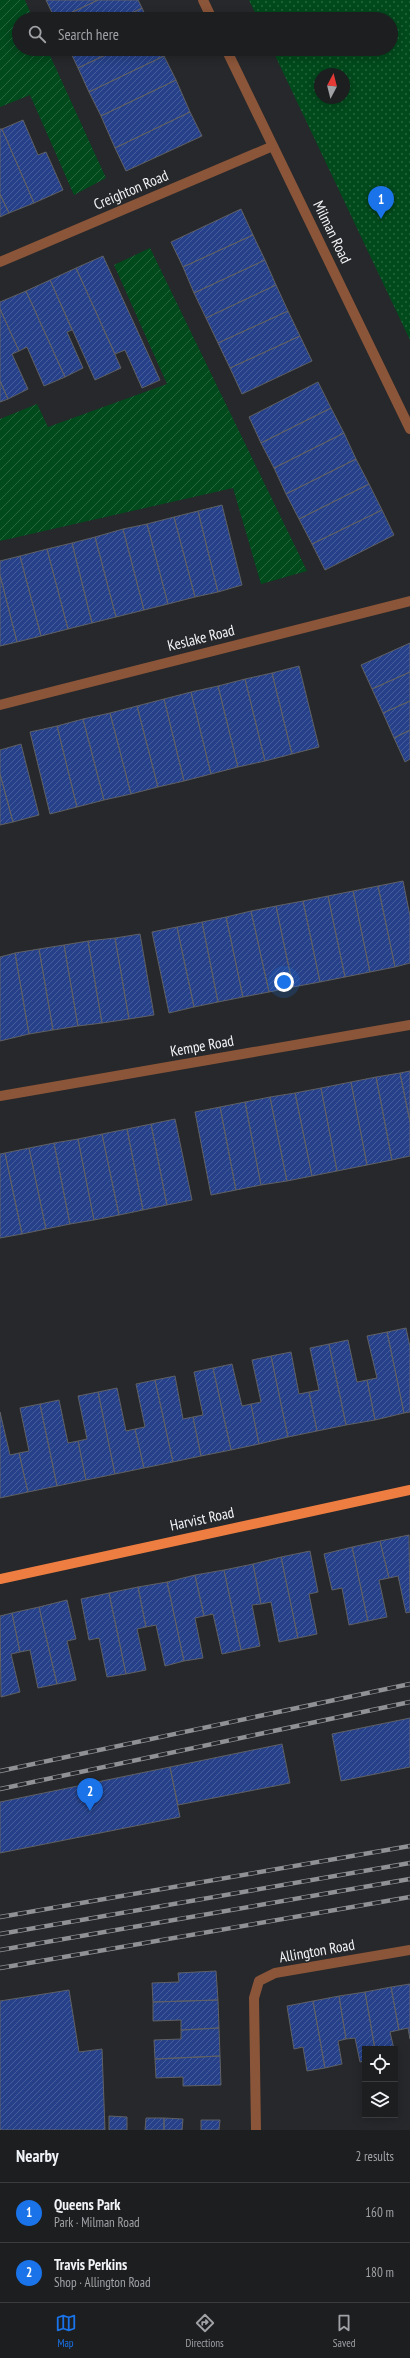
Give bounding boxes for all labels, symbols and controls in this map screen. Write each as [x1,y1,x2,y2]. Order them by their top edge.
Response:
search box [12,12,398,56]
icon: search [26,23,48,45]
text: Search here [58,25,119,44]
north arrow [314,68,350,104]
street label: Creighton Road [91,165,171,214]
pin: 1 [368,186,394,219]
street label: Milman Road [309,197,356,266]
street label: Keslake Road [165,620,236,655]
your location [274,972,294,992]
street label: Kempe Road [169,1031,235,1060]
street label: Harvist Road [168,1502,236,1535]
pin: 2 [77,1778,103,1811]
street label: Allington Road [278,1935,356,1966]
map controls [362,2046,398,2118]
button: locate [362,2046,398,2082]
button: layers [362,2082,398,2118]
text: Nearby [16,2145,59,2167]
text: 2 results [355,2148,394,2165]
text: Queens Park [54,2195,120,2214]
text: 1 [26,2204,32,2221]
text: 160 m [365,2204,394,2221]
text: Park · Milman Road [54,2214,140,2231]
text: Travis Perkins [54,2255,127,2274]
text: 2 [26,2264,32,2281]
text: 180 m [365,2264,394,2281]
text: Shop · Allington Road [54,2274,151,2291]
tab: Map [55,2312,77,2350]
tab: Directions [186,2312,224,2350]
tab: Saved [333,2312,355,2350]

